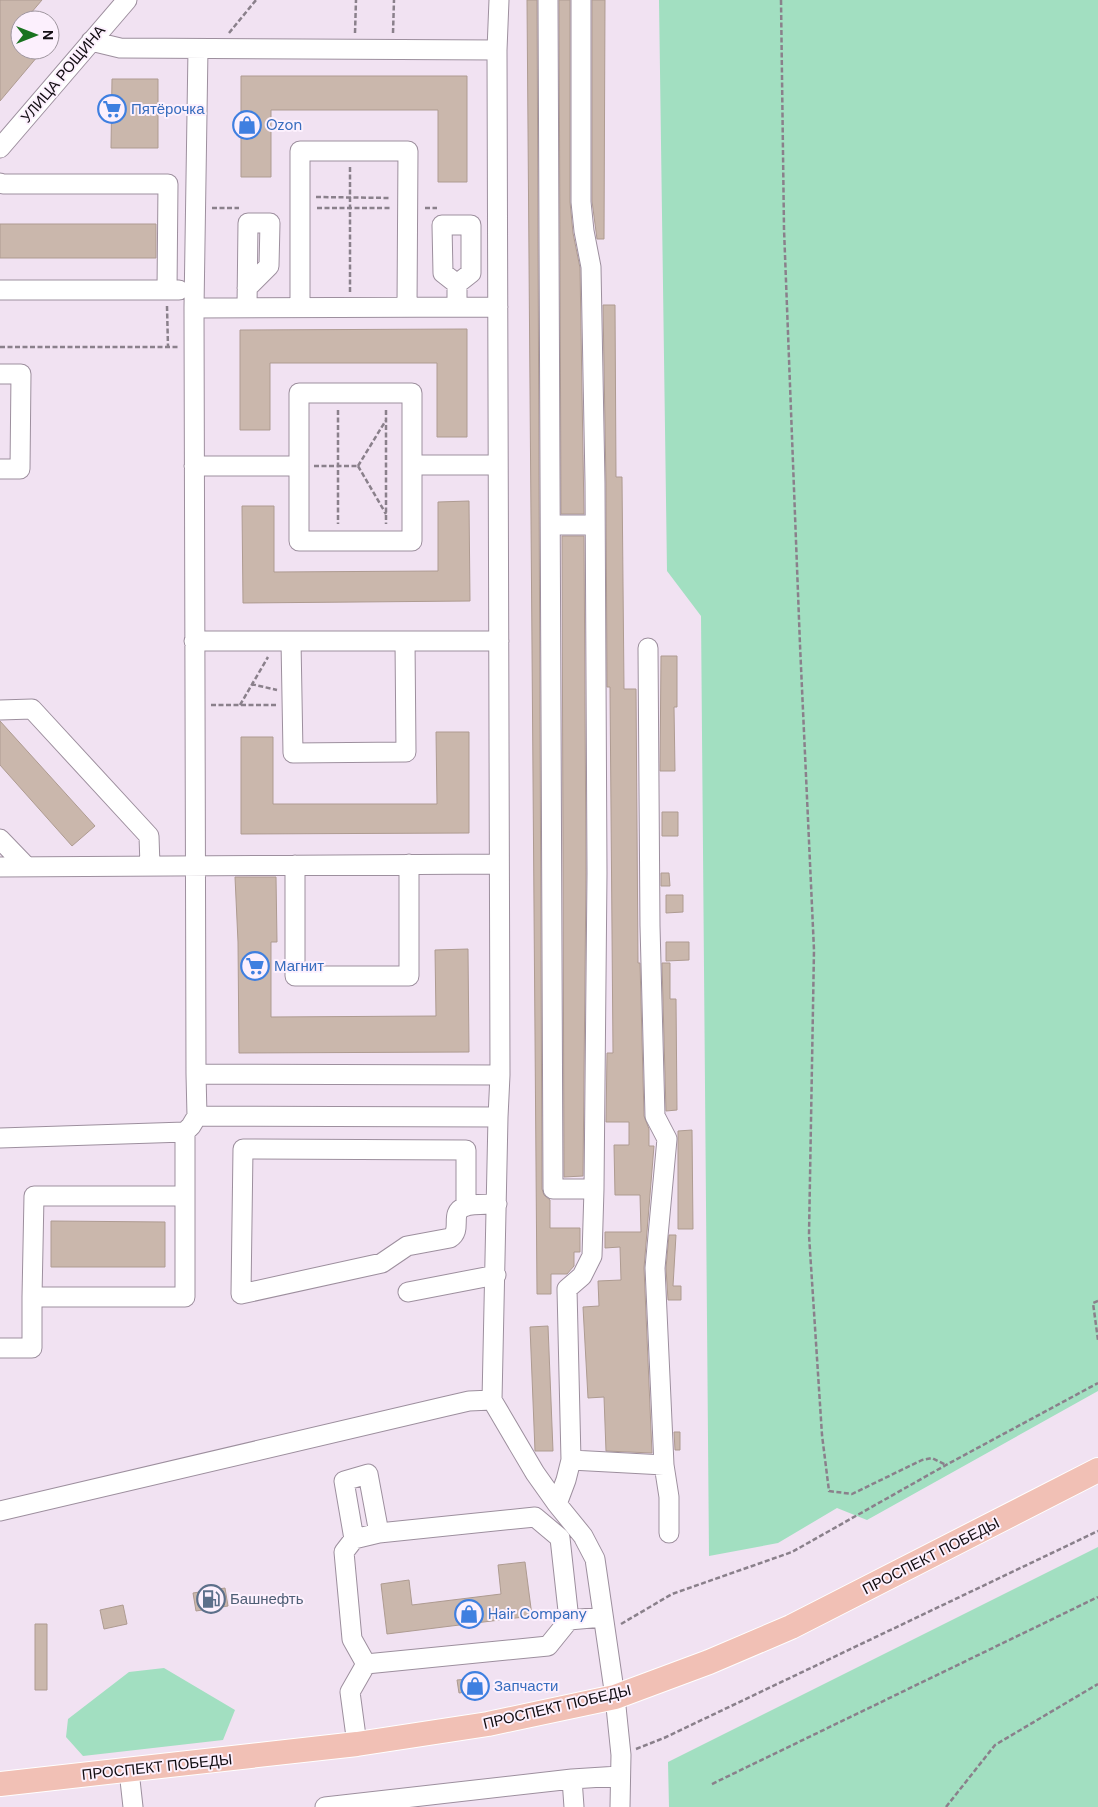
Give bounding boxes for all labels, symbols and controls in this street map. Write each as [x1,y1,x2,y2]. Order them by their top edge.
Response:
north arrow [10,10,60,60]
street label: УЛИЦА РОЩИНА [16,21,110,127]
text: N [39,30,57,40]
supermarket icon: Пятёрочка [97,94,127,124]
place label: Пятёрочка [131,99,205,119]
shop icon: Ozon [232,110,262,140]
place label: Ozon [266,115,302,135]
supermarket icon: Магнит [240,951,270,981]
place label: Магнит [274,956,324,976]
street label: ПРОСПЕКТ ПОБЕДЫ [859,1513,1003,1599]
fuel station icon: Башнефть [196,1584,226,1614]
place label: Башнефть [230,1589,304,1609]
shop icon: Hair Company [454,1599,484,1629]
place label: Hair Company [488,1604,587,1624]
shop icon: Запчасти [460,1671,490,1701]
place label: Запчасти [494,1676,558,1696]
street label: ПРОСПЕКТ ПОБЕДЫ [481,1680,633,1734]
street label: ПРОСПЕКТ ПОБЕДЫ [81,1749,233,1785]

